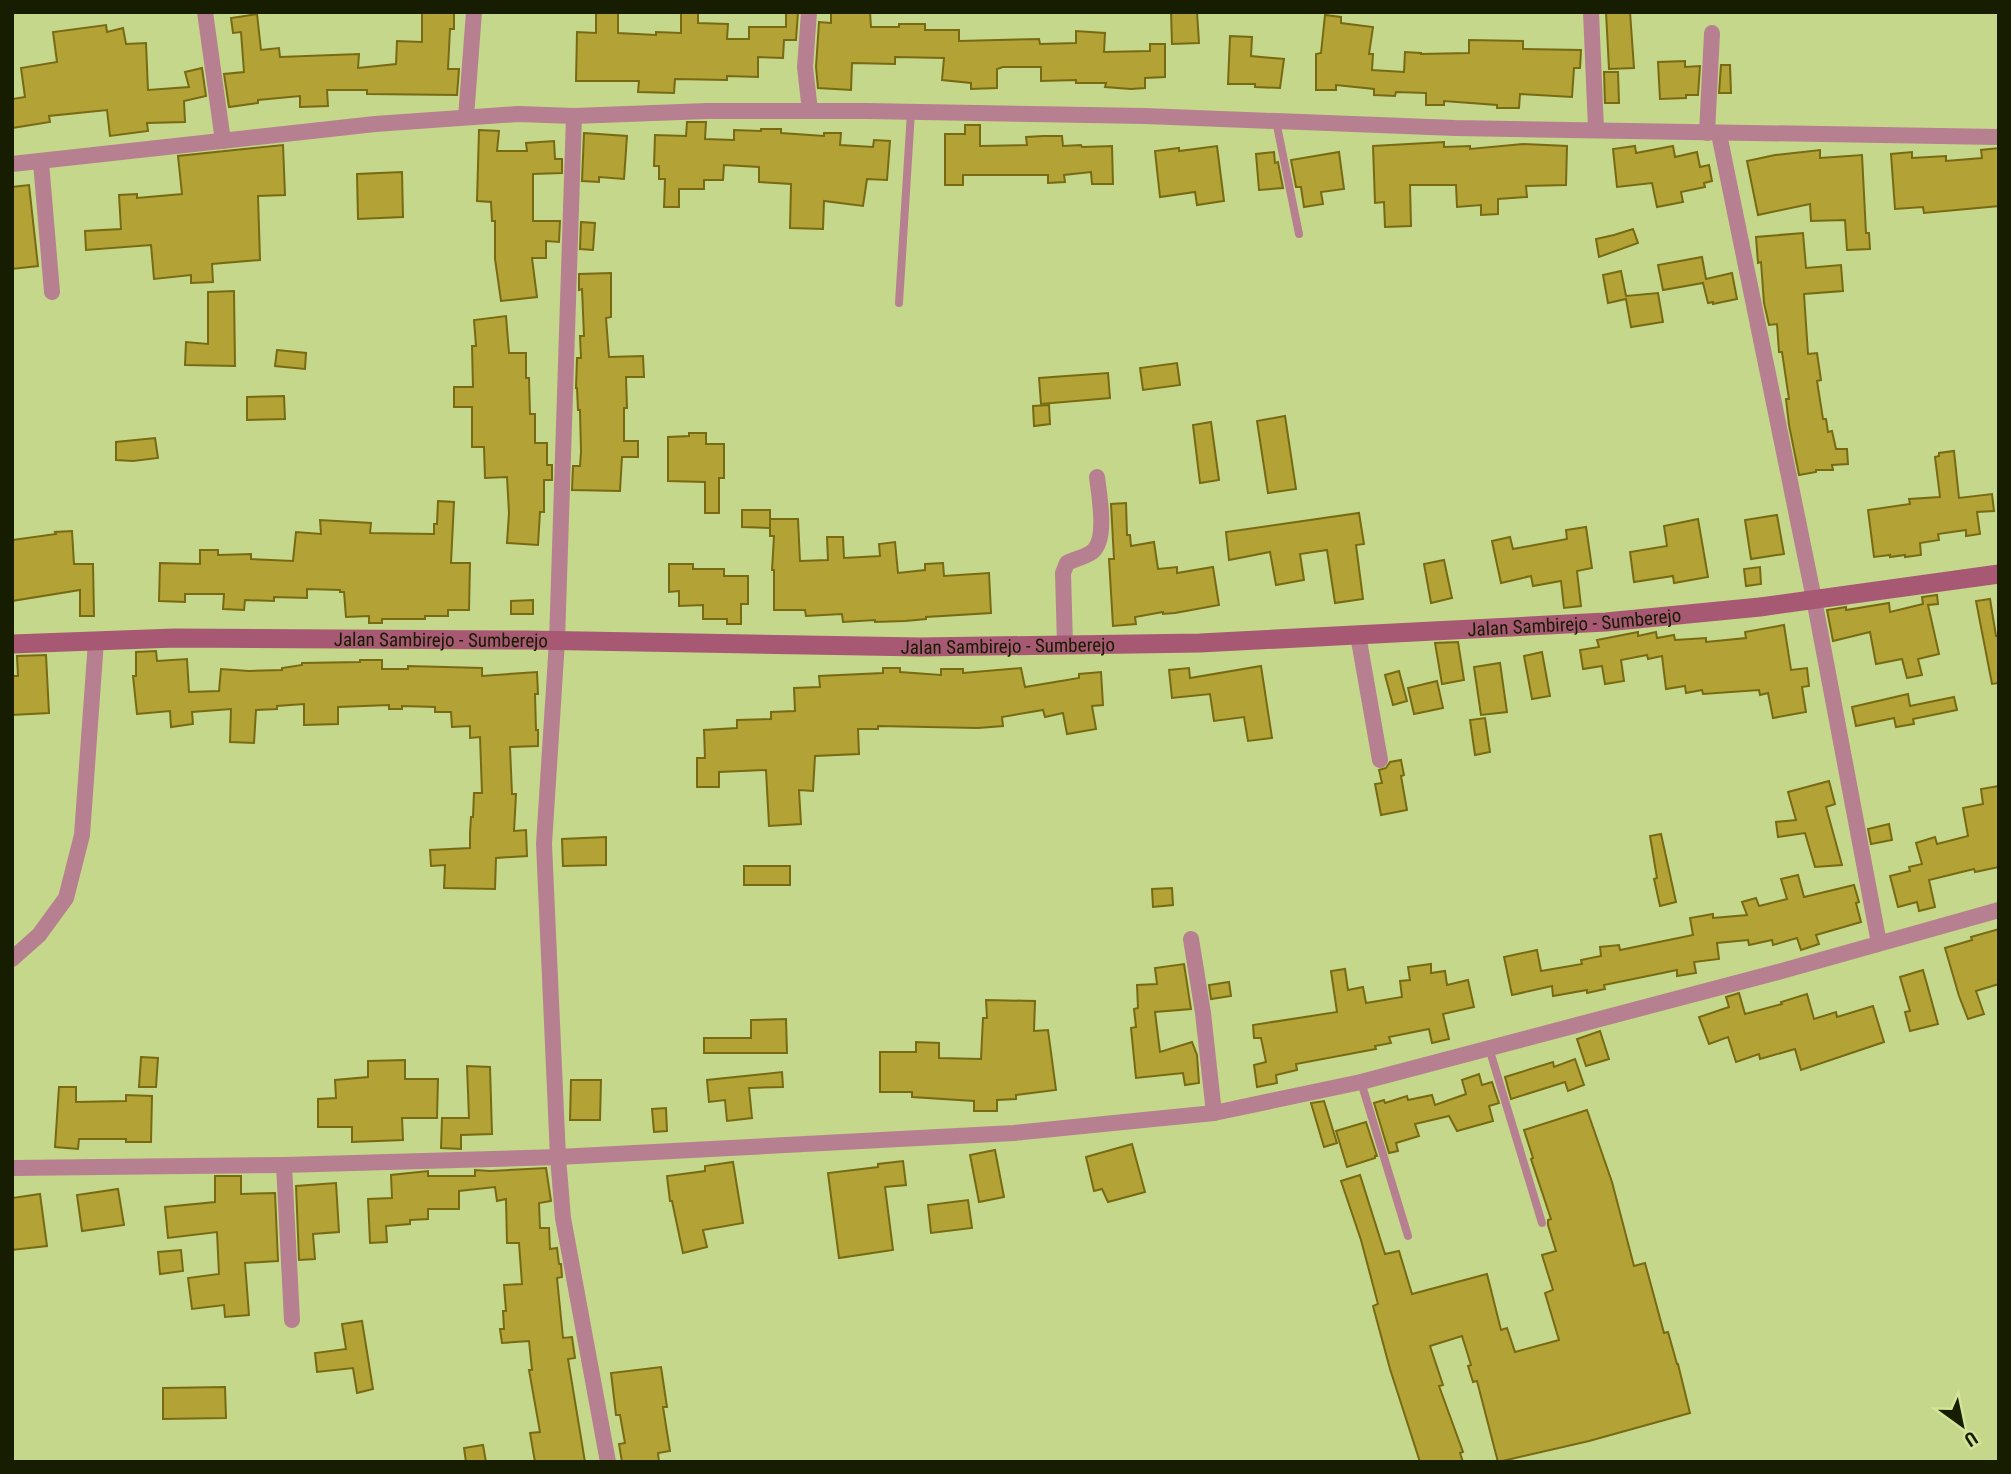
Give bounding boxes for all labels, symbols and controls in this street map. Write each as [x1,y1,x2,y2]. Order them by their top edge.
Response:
street label: Jalan Sambirejo - Sumberejo [1467,603,1682,641]
street label: Jalan Sambirejo - Sumberejo [334,627,548,652]
street label: Jalan Sambirejo - Sumberejo [901,633,1115,659]
north arrow [1927,1390,1997,1460]
text: U [1960,1426,1982,1451]

